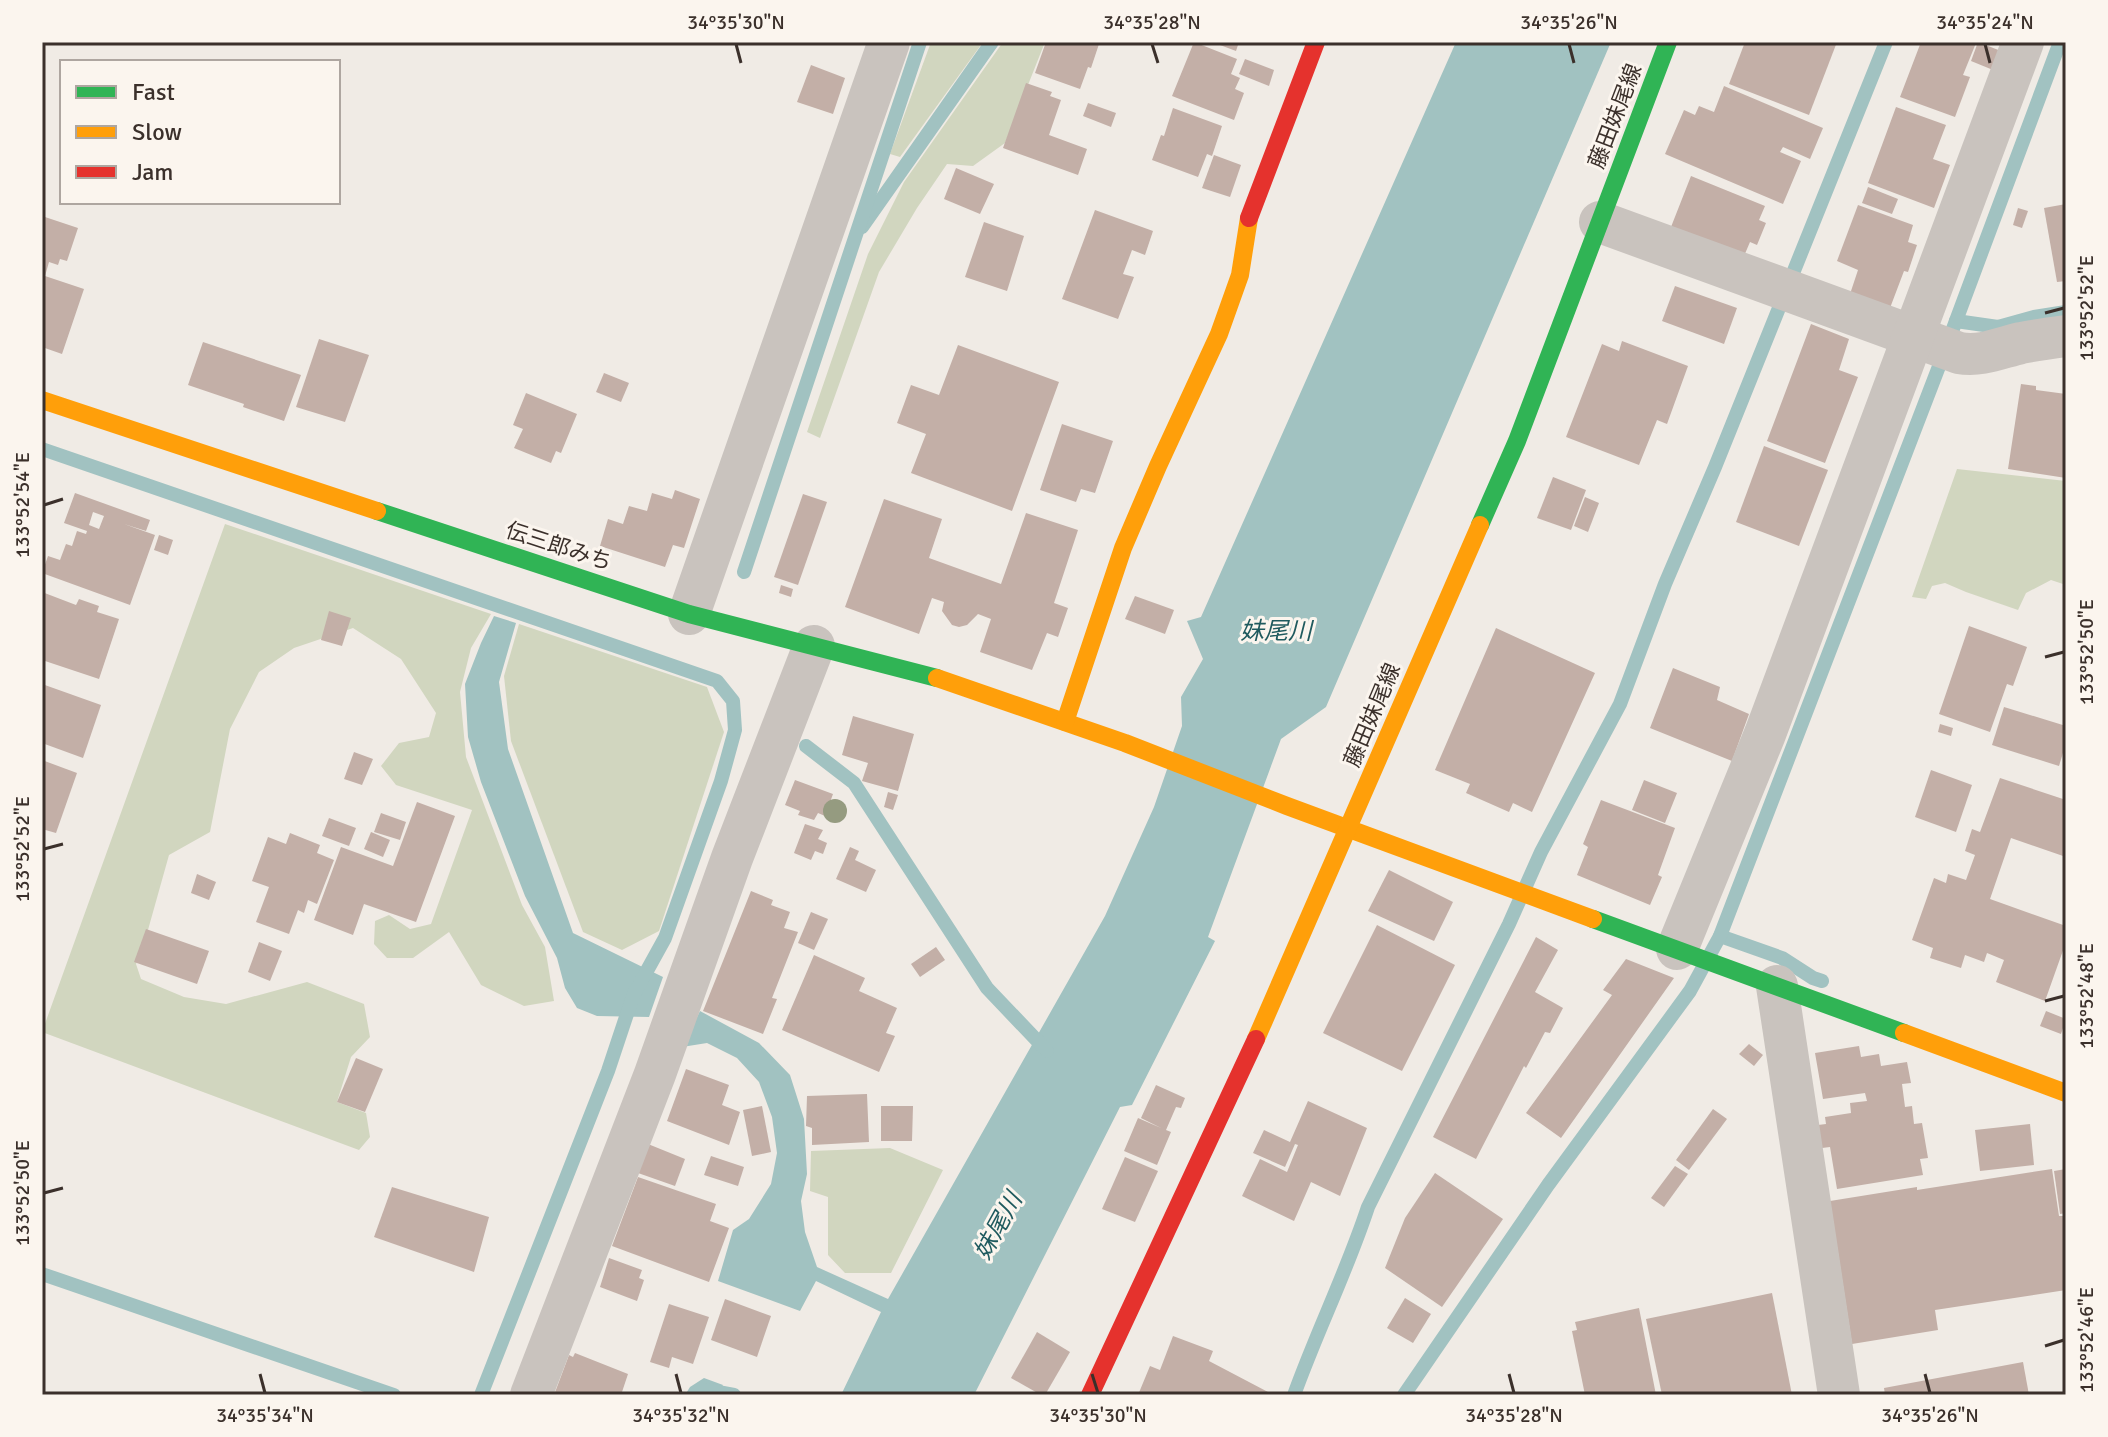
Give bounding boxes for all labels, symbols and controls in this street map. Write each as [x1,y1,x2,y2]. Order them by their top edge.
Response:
text: 34°35'30"N [687,10,785,35]
text: 34°35'28"N [1103,10,1201,35]
text: 34°35'26"N [1520,10,1618,35]
text: 34°35'24"N [1936,10,2034,35]
legend [60,60,340,204]
street label: 藤田妹尾線 [1583,60,1647,172]
text: Fast [132,77,175,107]
text: Slow [132,117,182,147]
text: Jam [132,157,173,187]
text: 133°52'52"E [2074,255,2099,361]
text: 133°52'54"E [10,452,35,558]
street label: 伝三郎みち [503,516,615,576]
text: 133°52'50"E [2074,599,2099,705]
water label: 妹尾川 [1240,616,1315,646]
street label: 藤田妹尾線 [1338,659,1406,771]
text: 133°52'52"E [10,796,35,902]
text: 133°52'48"E [2074,943,2099,1049]
text: 133°52'50"E [10,1140,35,1246]
water label: 妹尾川 [967,1185,1030,1265]
text: 133°52'46"E [2074,1287,2099,1393]
text: 34°35'34"N [216,1403,314,1428]
text: 34°35'32"N [632,1403,730,1428]
text: 34°35'30"N [1049,1403,1147,1428]
text: 34°35'28"N [1465,1403,1563,1428]
text: 34°35'26"N [1881,1403,1979,1428]

